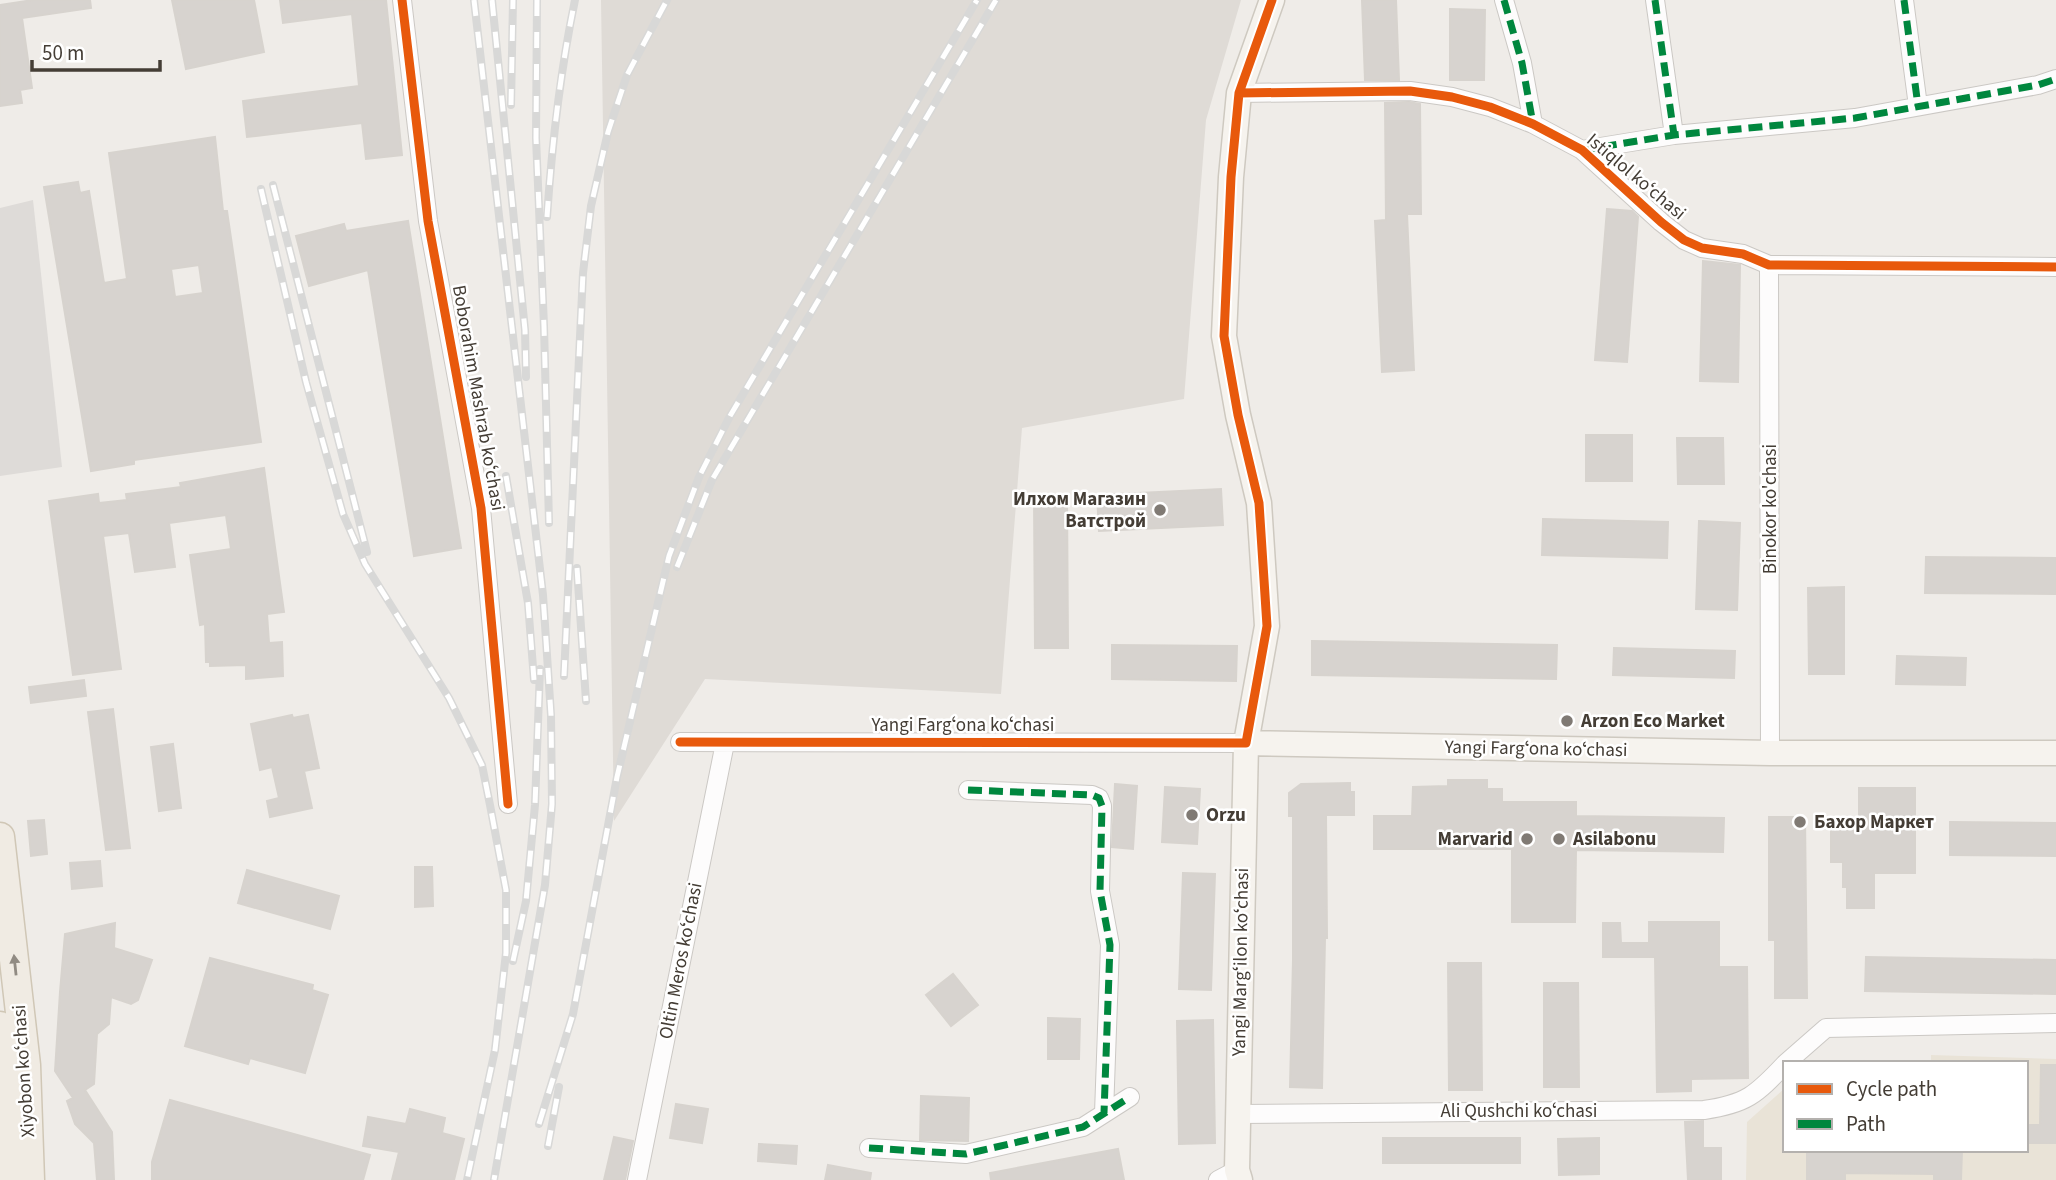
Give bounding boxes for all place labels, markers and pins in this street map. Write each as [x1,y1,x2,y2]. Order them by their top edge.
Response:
place label: Илхом Магазин Ватстрой [1013,486,1146,535]
marker: Илхом Магазин Ватстрой [1152,502,1168,518]
place label: Arzon Eco Market [1580,708,1725,735]
marker: Arzon Eco Market [1559,713,1575,729]
place label: Orzu [1206,802,1246,829]
marker: Orzu [1184,807,1200,823]
place label: Бахор Маркет [1814,809,1934,836]
marker: Бахор Маркет [1792,814,1808,830]
place label: Marvarid [1438,826,1513,853]
place label: Asilabonu [1572,826,1656,853]
marker: Marvarid [1519,831,1535,847]
marker: Asilabonu [1551,831,1567,847]

